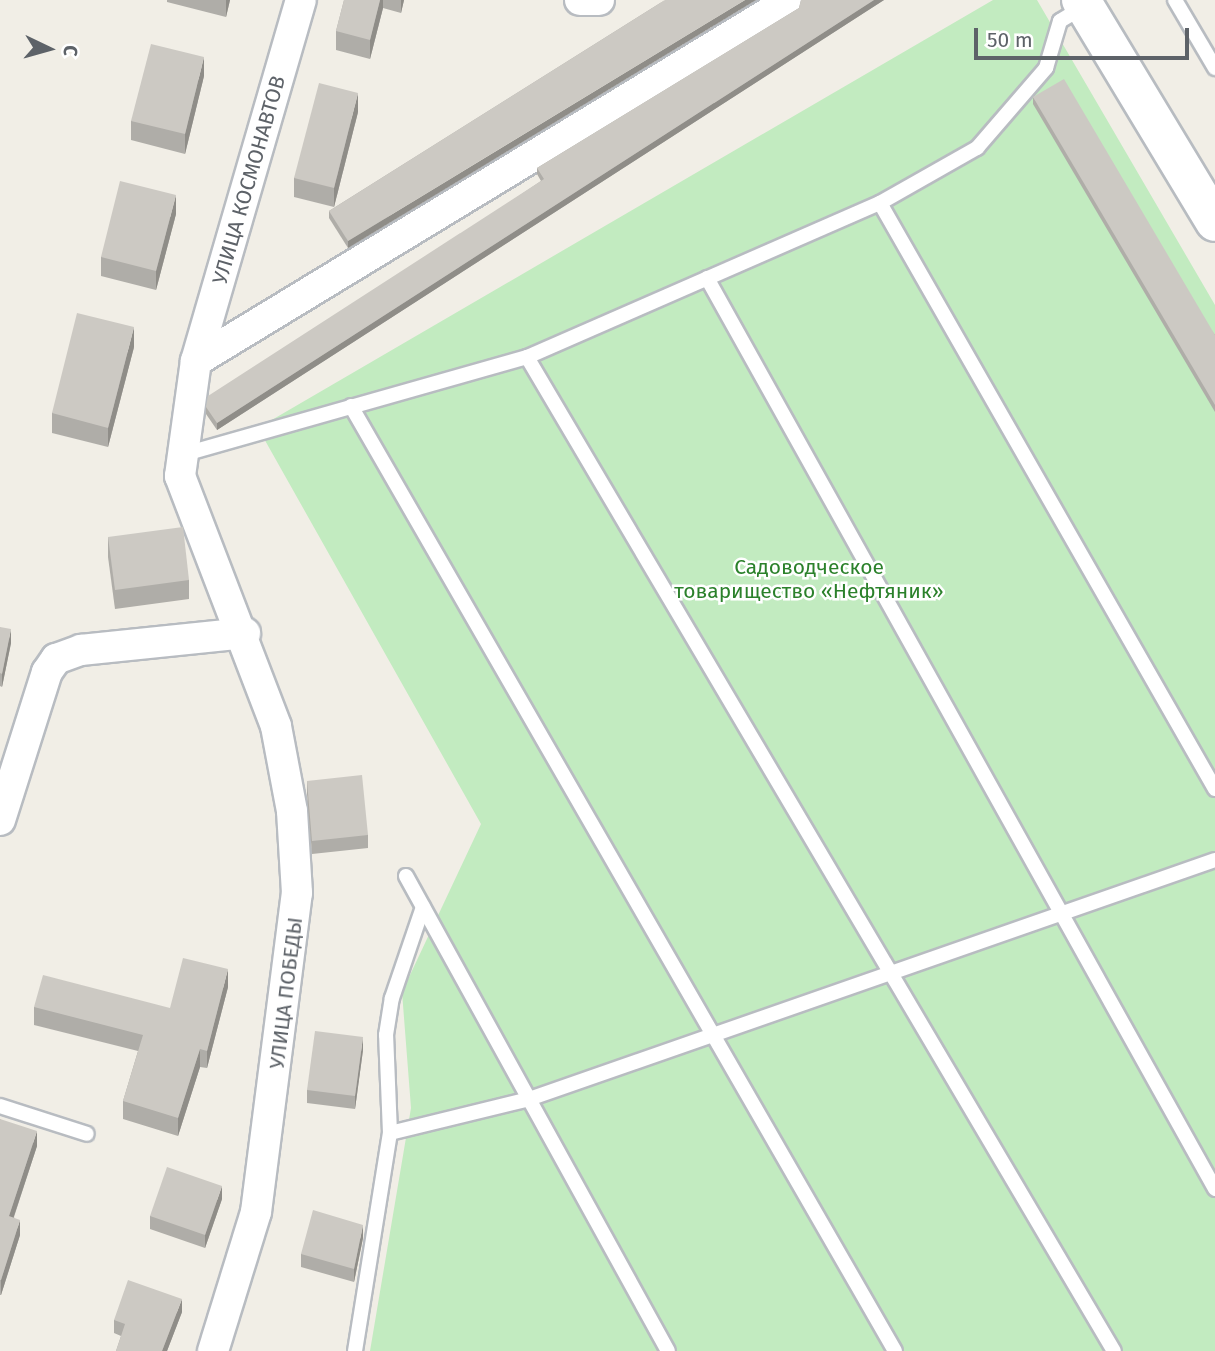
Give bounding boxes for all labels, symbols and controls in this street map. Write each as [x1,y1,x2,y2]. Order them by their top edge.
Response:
north arrow [14,14,84,84]
scale bar [977,14,1192,58]
text: 50 m [987,27,1033,53]
text: С [58,44,82,57]
street label: УЛИЦА КОСМОНАВТОВ [207,73,291,287]
park label: Садоводческое товарищество «Нефтяник» [674,554,944,604]
street label: УЛИЦА ПОБЕДЫ [264,916,308,1070]

